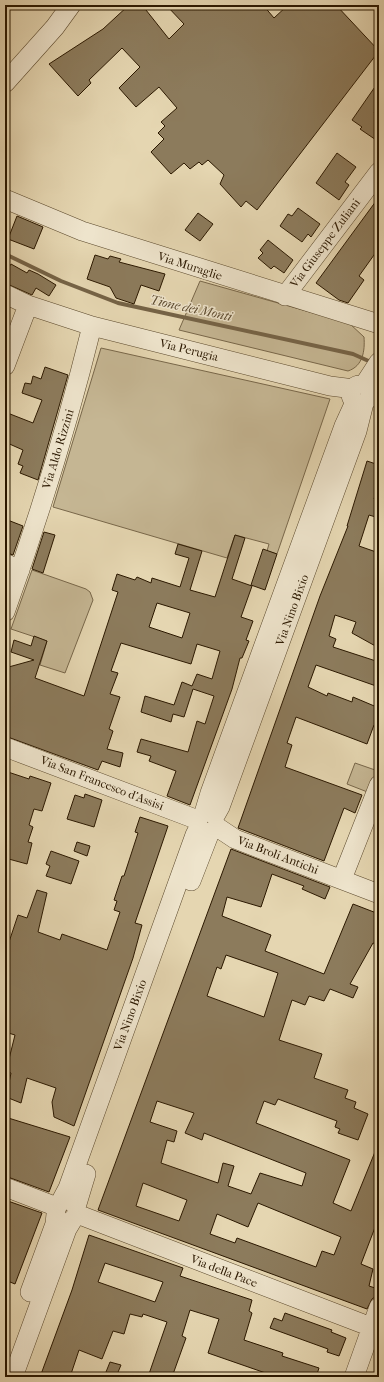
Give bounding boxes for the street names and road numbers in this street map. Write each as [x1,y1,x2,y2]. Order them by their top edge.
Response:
street label: Via Giuseppe Zuliani [286,195,363,291]
street label: Via Muraglie [155,249,224,283]
street label: Via Perugia [157,336,220,364]
street label: Via Aldo Rizzini [39,407,77,491]
street label: Via Nino Bixio [272,573,311,648]
street label: Via San Francesco d'Assisi [37,753,166,813]
street label: Via Broli Antichi [235,833,321,877]
street label: Via Nino Bixio [110,978,149,1053]
street label: Via della Pace [188,1251,259,1290]

